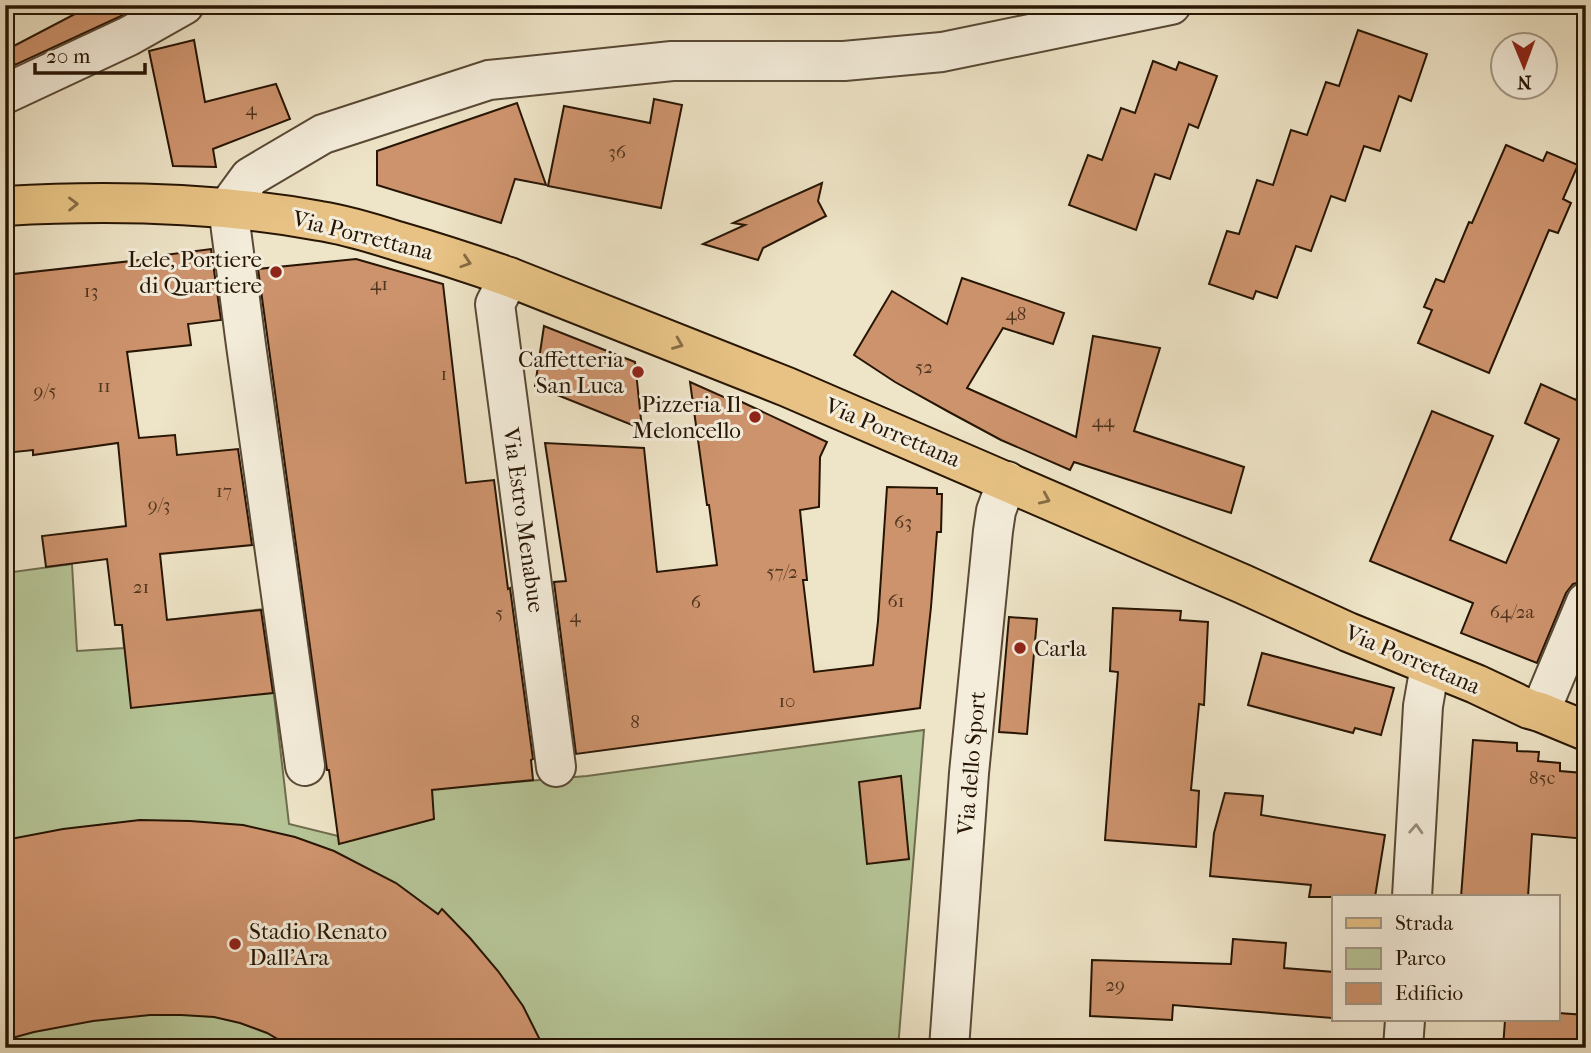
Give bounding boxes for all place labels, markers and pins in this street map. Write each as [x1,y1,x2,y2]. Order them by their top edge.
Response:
place label: Lele, Portiere di Quartiere [127,246,262,299]
marker: Lele, Portiere di Quartiere [268,264,284,280]
place label: Caffetteria San Luca [518,346,624,399]
marker: Caffetteria San Luca [630,364,646,380]
place label: Pizzeria Il Meloncello [632,391,742,444]
marker: Pizzeria Il Meloncello [747,409,763,425]
place label: Carla [1034,635,1087,662]
marker: Carla [1012,640,1028,656]
place label: Stadio Renato Dall'Ara [249,918,387,971]
marker: Stadio Renato Dall'Ara [227,936,243,952]

